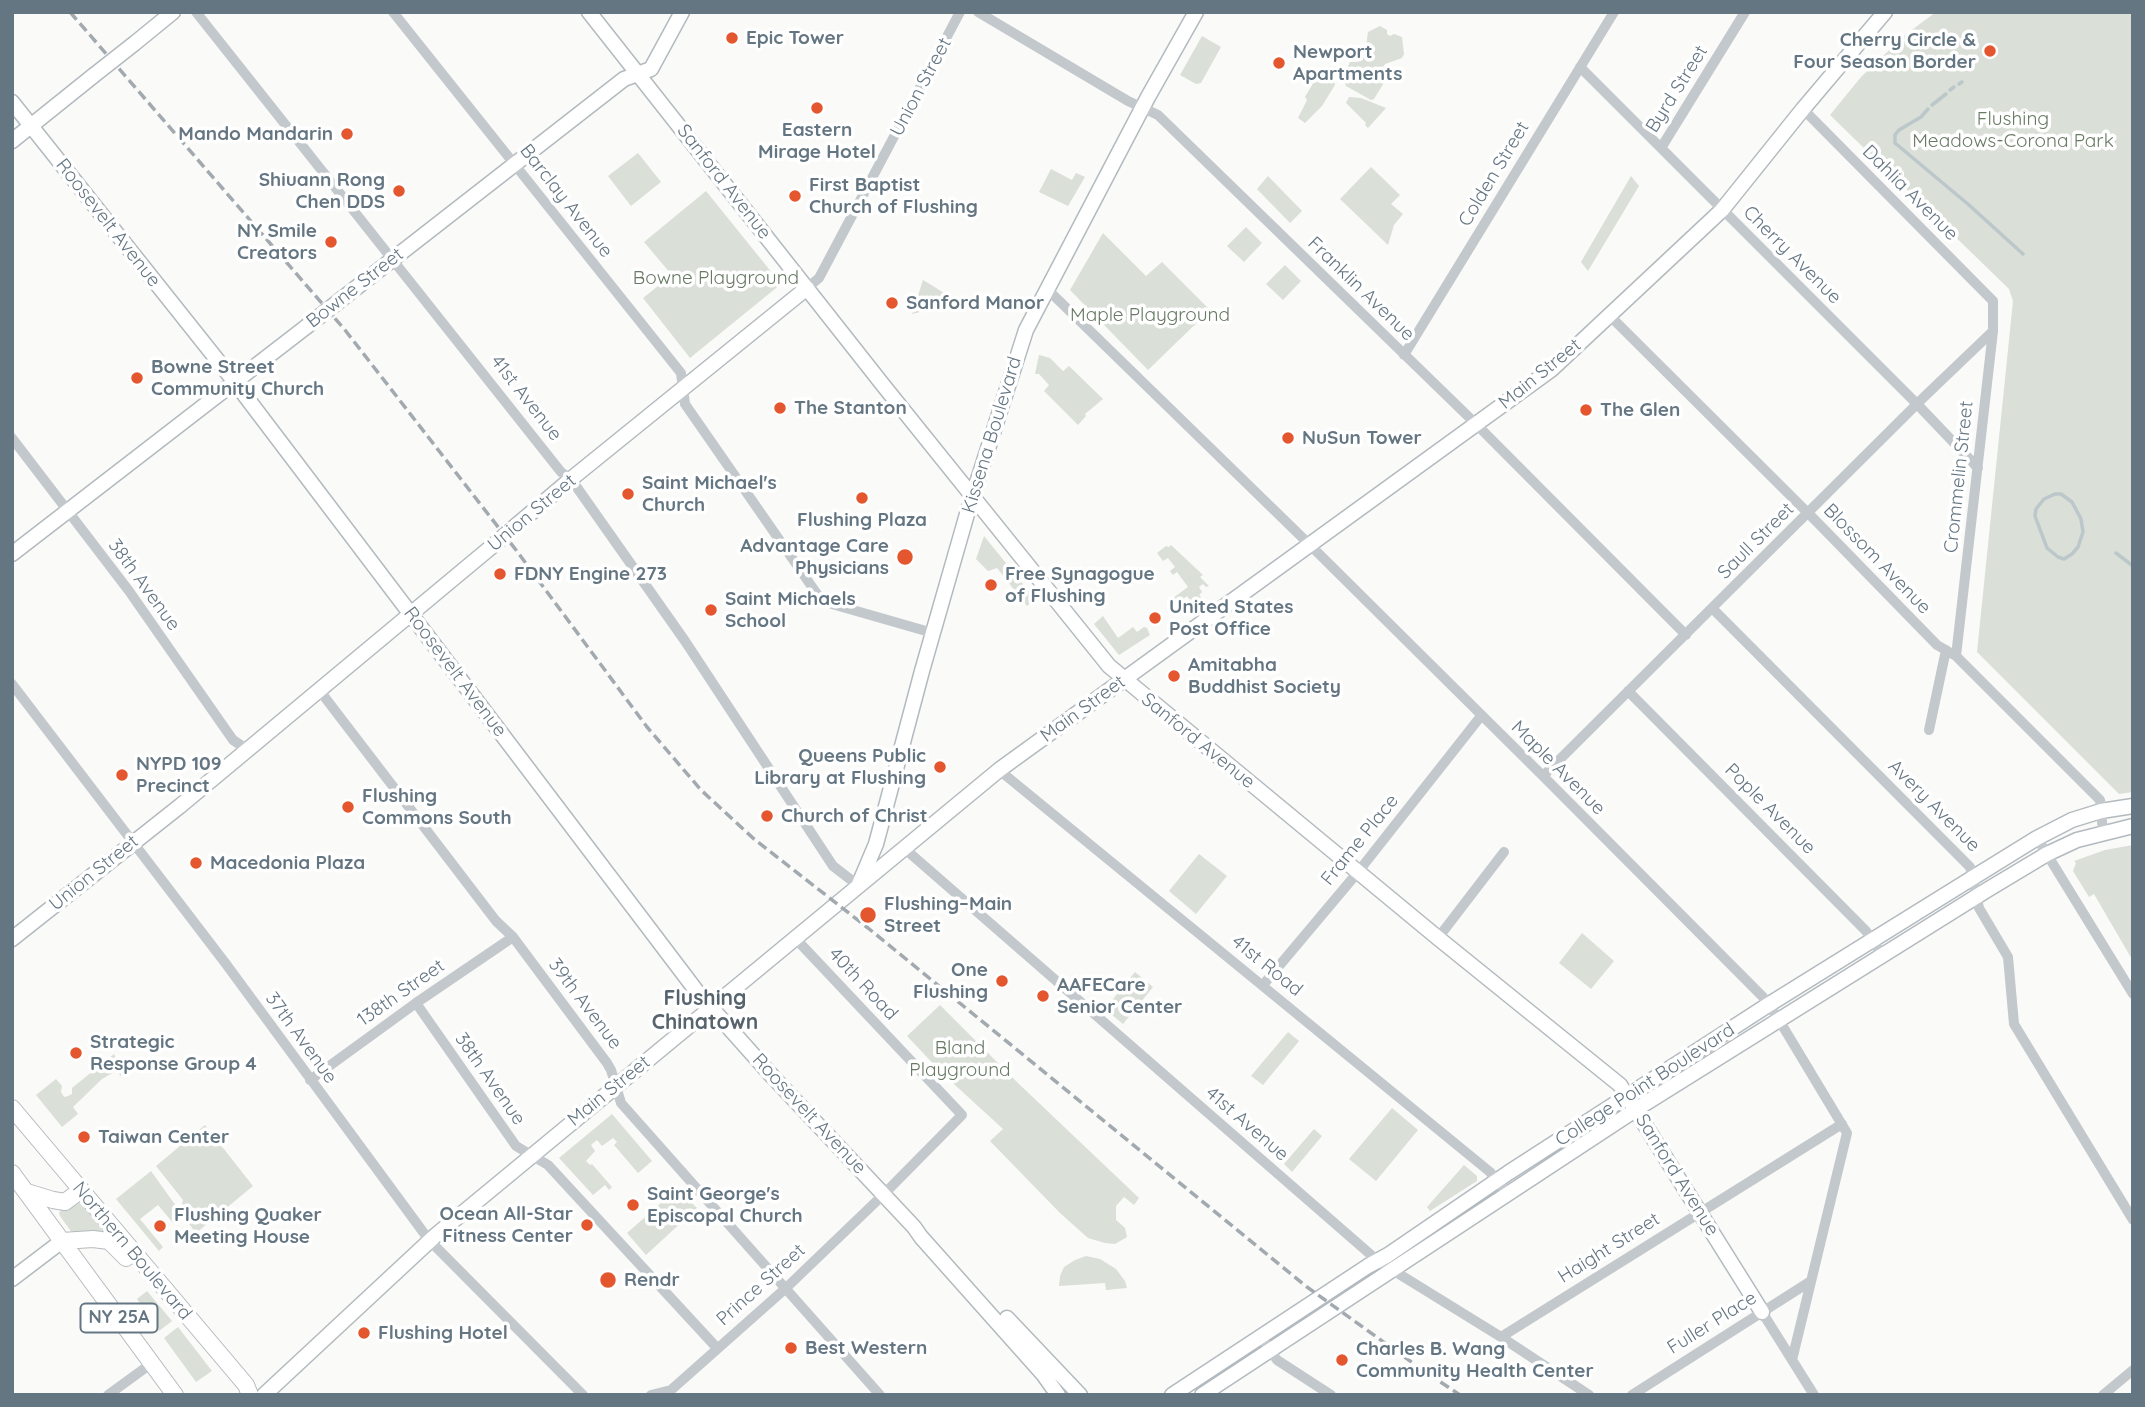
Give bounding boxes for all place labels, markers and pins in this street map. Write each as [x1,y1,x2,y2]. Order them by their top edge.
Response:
place label: Epic Tower [746,27,844,49]
place label: Cherry Circle & Four Season Border [1793,29,1976,73]
marker: Epic Tower [724,30,740,46]
place label: Newport Apartments [1293,41,1402,85]
marker: Cherry Circle & Four Season Border [1982,43,1998,59]
marker: Newport Apartments [1271,55,1287,71]
marker: Eastern Mirage Hotel [809,100,825,116]
place label: Eastern Mirage Hotel [758,119,876,163]
place label: Mando Mandarin [178,123,333,145]
marker: Mando Mandarin [339,126,355,142]
place label: Shiuann Rong Chen DDS [259,169,385,213]
place label: First Baptist Church of Flushing [809,174,978,218]
marker: Shiuann Rong Chen DDS [391,183,407,199]
marker: First Baptist Church of Flushing [787,188,803,204]
place label: NY Smile Creators [237,220,317,264]
marker: NY Smile Creators [323,234,339,250]
place label: Sanford Manor [906,292,1044,314]
marker: Sanford Manor [884,295,900,311]
place label: Bowne Street Community Church [151,356,324,400]
marker: Bowne Street Community Church [129,370,145,386]
place label: The Stanton [794,397,907,419]
place label: The Glen [1600,399,1680,421]
marker: The Stanton [772,400,788,416]
marker: The Glen [1578,402,1594,418]
place label: NuSun Tower [1302,427,1422,449]
marker: NuSun Tower [1280,430,1296,446]
place label: Saint Michael's Church [642,472,777,516]
marker: Saint Michael's Church [620,486,636,502]
marker: Flushing Plaza [854,490,870,506]
place label: Flushing Plaza [797,509,927,531]
place label: Advantage Care Physicians [740,535,889,579]
marker: Advantage Care Physicians [895,547,915,567]
place label: FDNY Engine 273 [514,563,667,585]
place label: Free Synagogue of Flushing [1005,563,1155,607]
marker: FDNY Engine 273 [492,566,508,582]
marker: Free Synagogue of Flushing [983,577,999,593]
place label: Saint Michaels School [725,588,856,632]
place label: United States Post Office [1169,596,1293,640]
marker: Saint Michaels School [703,602,719,618]
marker: United States Post Office [1147,610,1163,626]
place label: Amitabha Buddhist Society [1188,654,1341,698]
marker: Amitabha Buddhist Society [1166,668,1182,684]
place label: Queens Public Library at Flushing [754,745,926,789]
place label: NYPD 109 Precinct [136,753,221,797]
marker: Queens Public Library at Flushing [932,759,948,775]
marker: NYPD 109 Precinct [114,767,130,783]
place label: Flushing Commons South [362,785,512,829]
marker: Flushing Commons South [340,799,356,815]
place label: Church of Christ [781,805,928,827]
marker: Church of Christ [759,808,775,824]
place label: Macedonia Plaza [210,852,365,874]
marker: Macedonia Plaza [188,855,204,871]
place label: Flushing–Main Street [884,893,1012,937]
marker: Flushing–Main Street [858,905,878,925]
place label: One Flushing [913,959,988,1003]
marker: One Flushing [994,973,1010,989]
place label: AAFECare Senior Center [1057,974,1182,1018]
marker: AAFECare Senior Center [1035,988,1051,1004]
place label: Strategic Response Group 4 [90,1031,257,1075]
marker: Strategic Response Group 4 [68,1045,84,1061]
place label: Taiwan Center [98,1126,229,1148]
marker: Taiwan Center [76,1129,92,1145]
place label: Saint George's Episcopal Church [647,1183,803,1227]
marker: Saint George's Episcopal Church [625,1197,641,1213]
place label: Ocean All-Star Fitness Center [439,1203,573,1247]
place label: Flushing Quaker Meeting House [174,1204,322,1248]
marker: Ocean All-Star Fitness Center [579,1217,595,1233]
marker: Flushing Quaker Meeting House [152,1218,168,1234]
place label: Rendr [624,1269,680,1291]
marker: Rendr [598,1270,618,1290]
place label: Flushing Hotel [378,1322,508,1344]
marker: Flushing Hotel [356,1325,372,1341]
place label: Best Western [805,1337,927,1359]
place label: Charles B. Wang Community Health Center [1356,1338,1594,1382]
marker: Best Western [783,1340,799,1356]
marker: Charles B. Wang Community Health Center [1334,1352,1350,1368]

